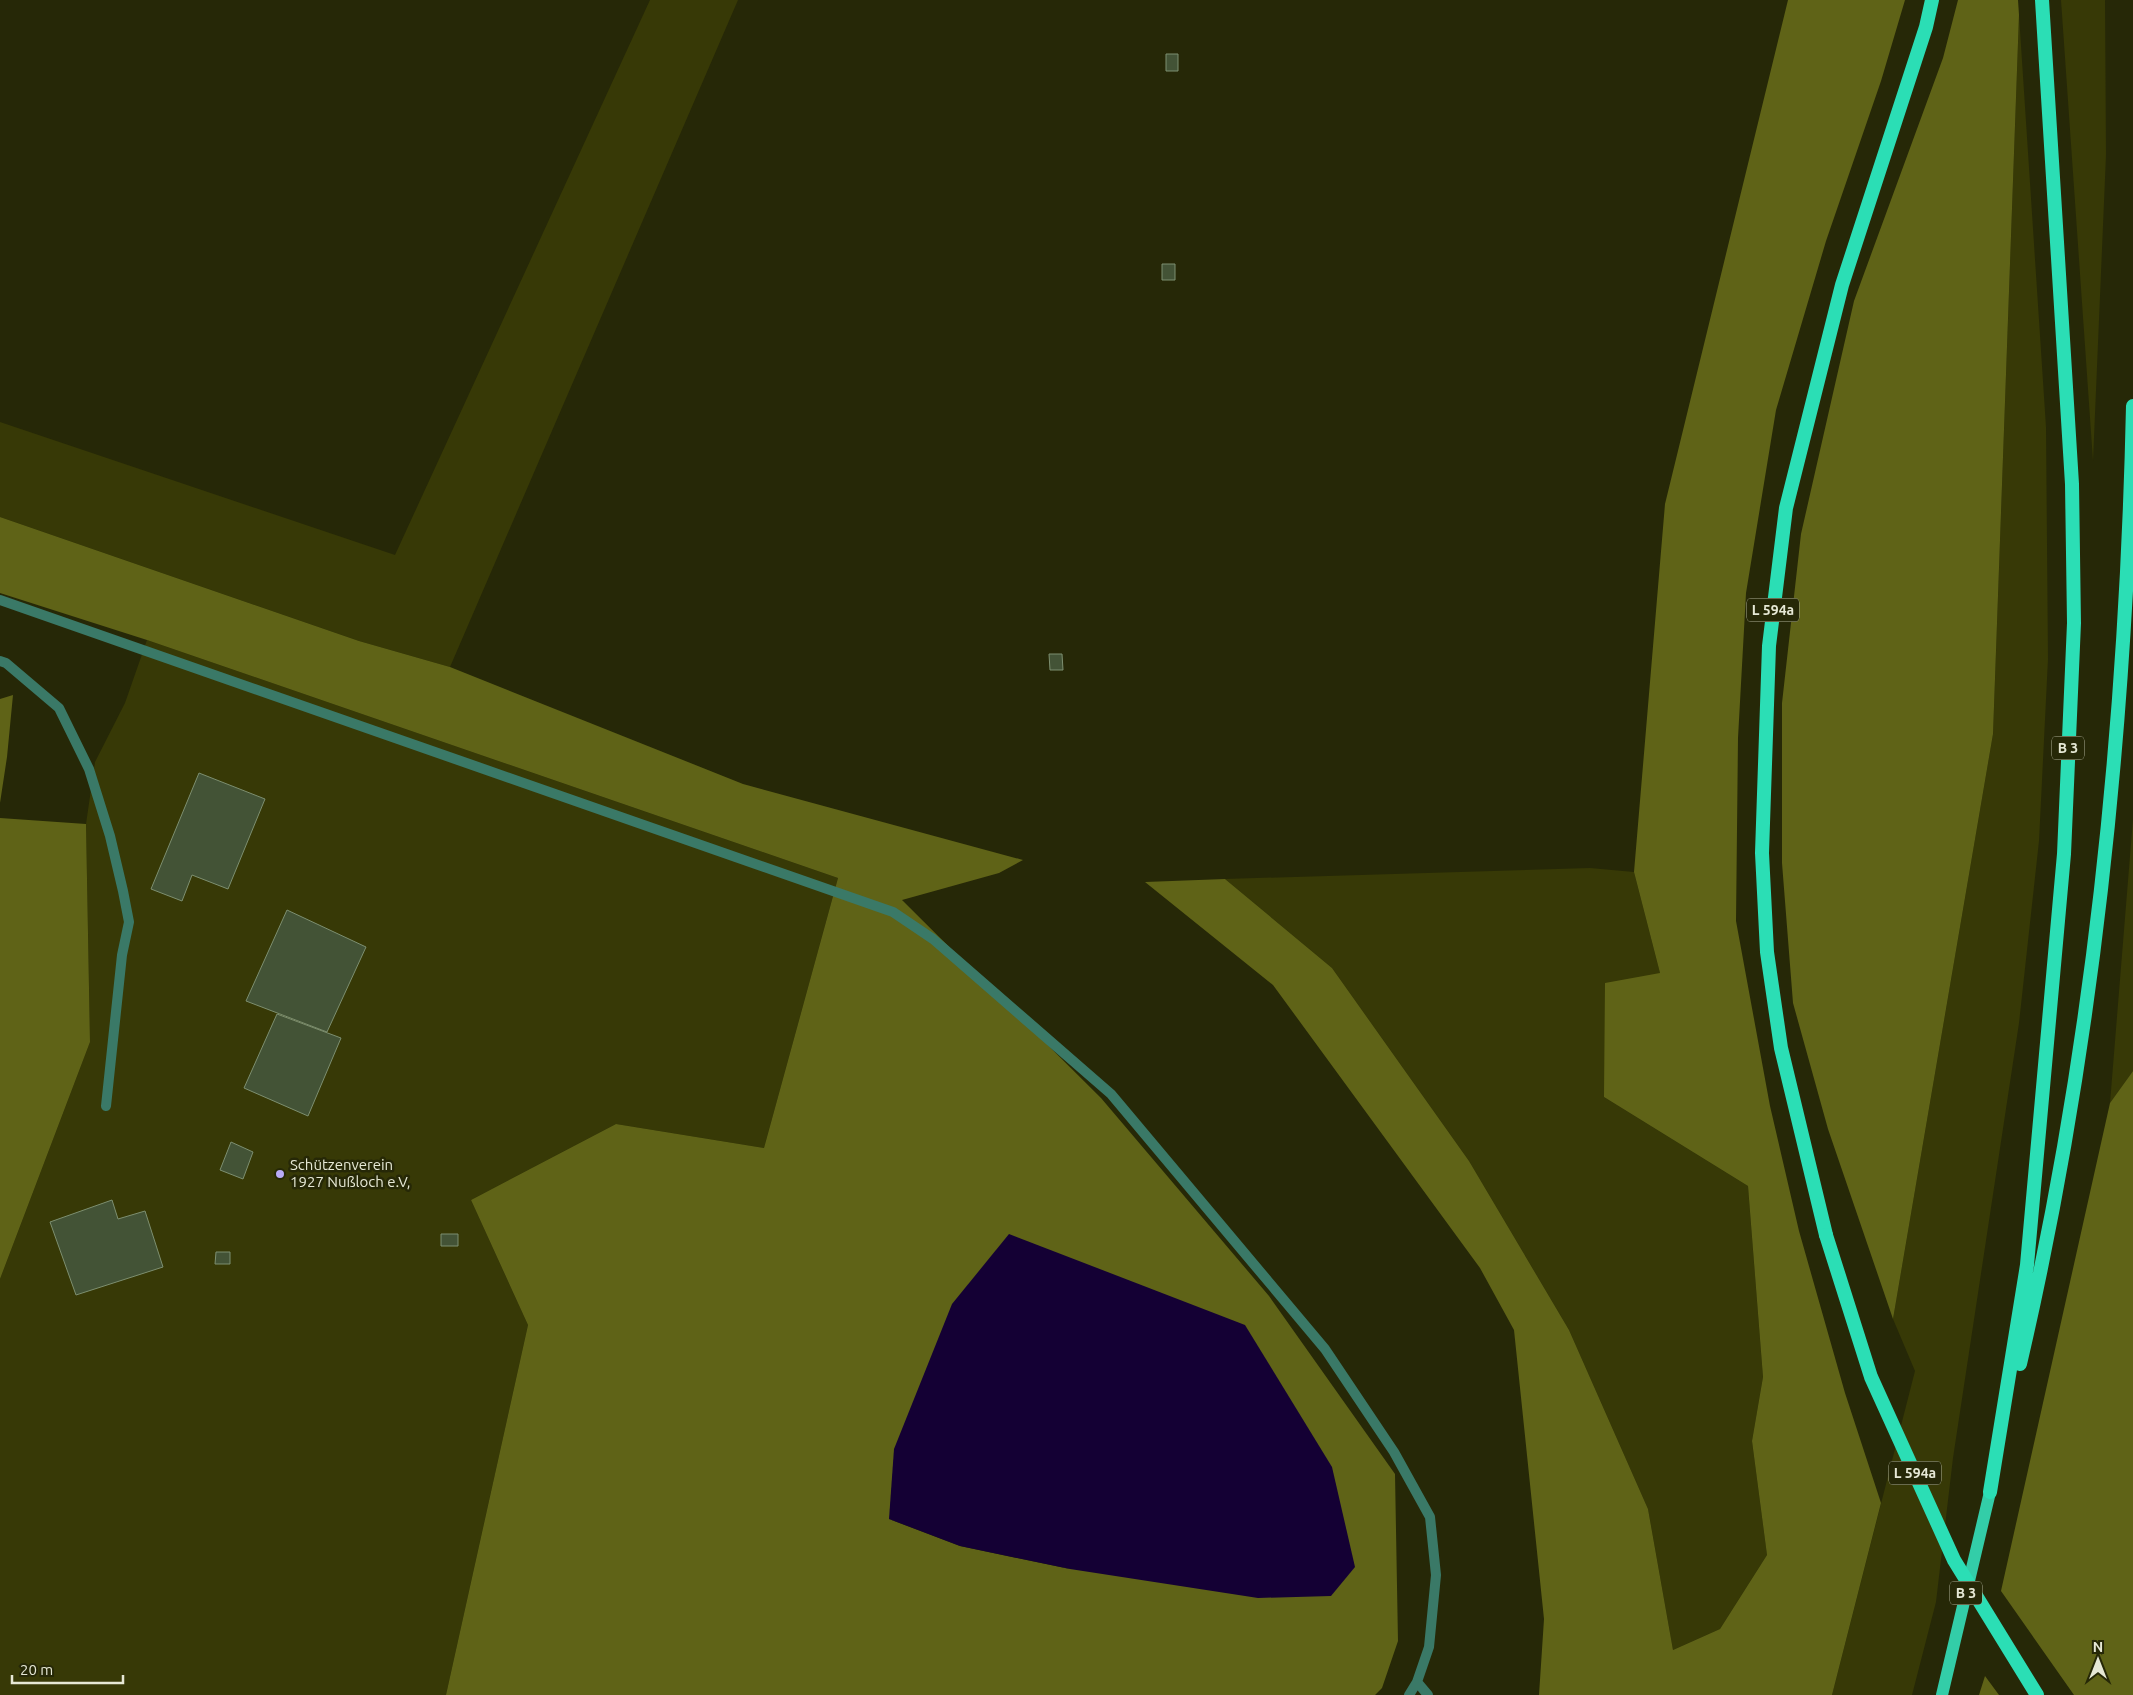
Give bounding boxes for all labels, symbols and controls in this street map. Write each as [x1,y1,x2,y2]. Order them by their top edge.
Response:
road number: L 594a [1747,598,1799,622]
road number: B 3 [2052,736,2084,760]
place label: Schützenverein 1927 Nußloch e.V, [290,1156,410,1190]
marker: Schützenverein 1927 Nußloch e.V, [274,1168,286,1180]
road number: L 594a [1889,1462,1941,1485]
road number: B 3 [1950,1582,1982,1605]
north arrow [2073,1635,2123,1685]
text: N [2093,1639,2103,1655]
scale bar [12,1652,124,1684]
text: 20 m [20,1661,53,1678]

